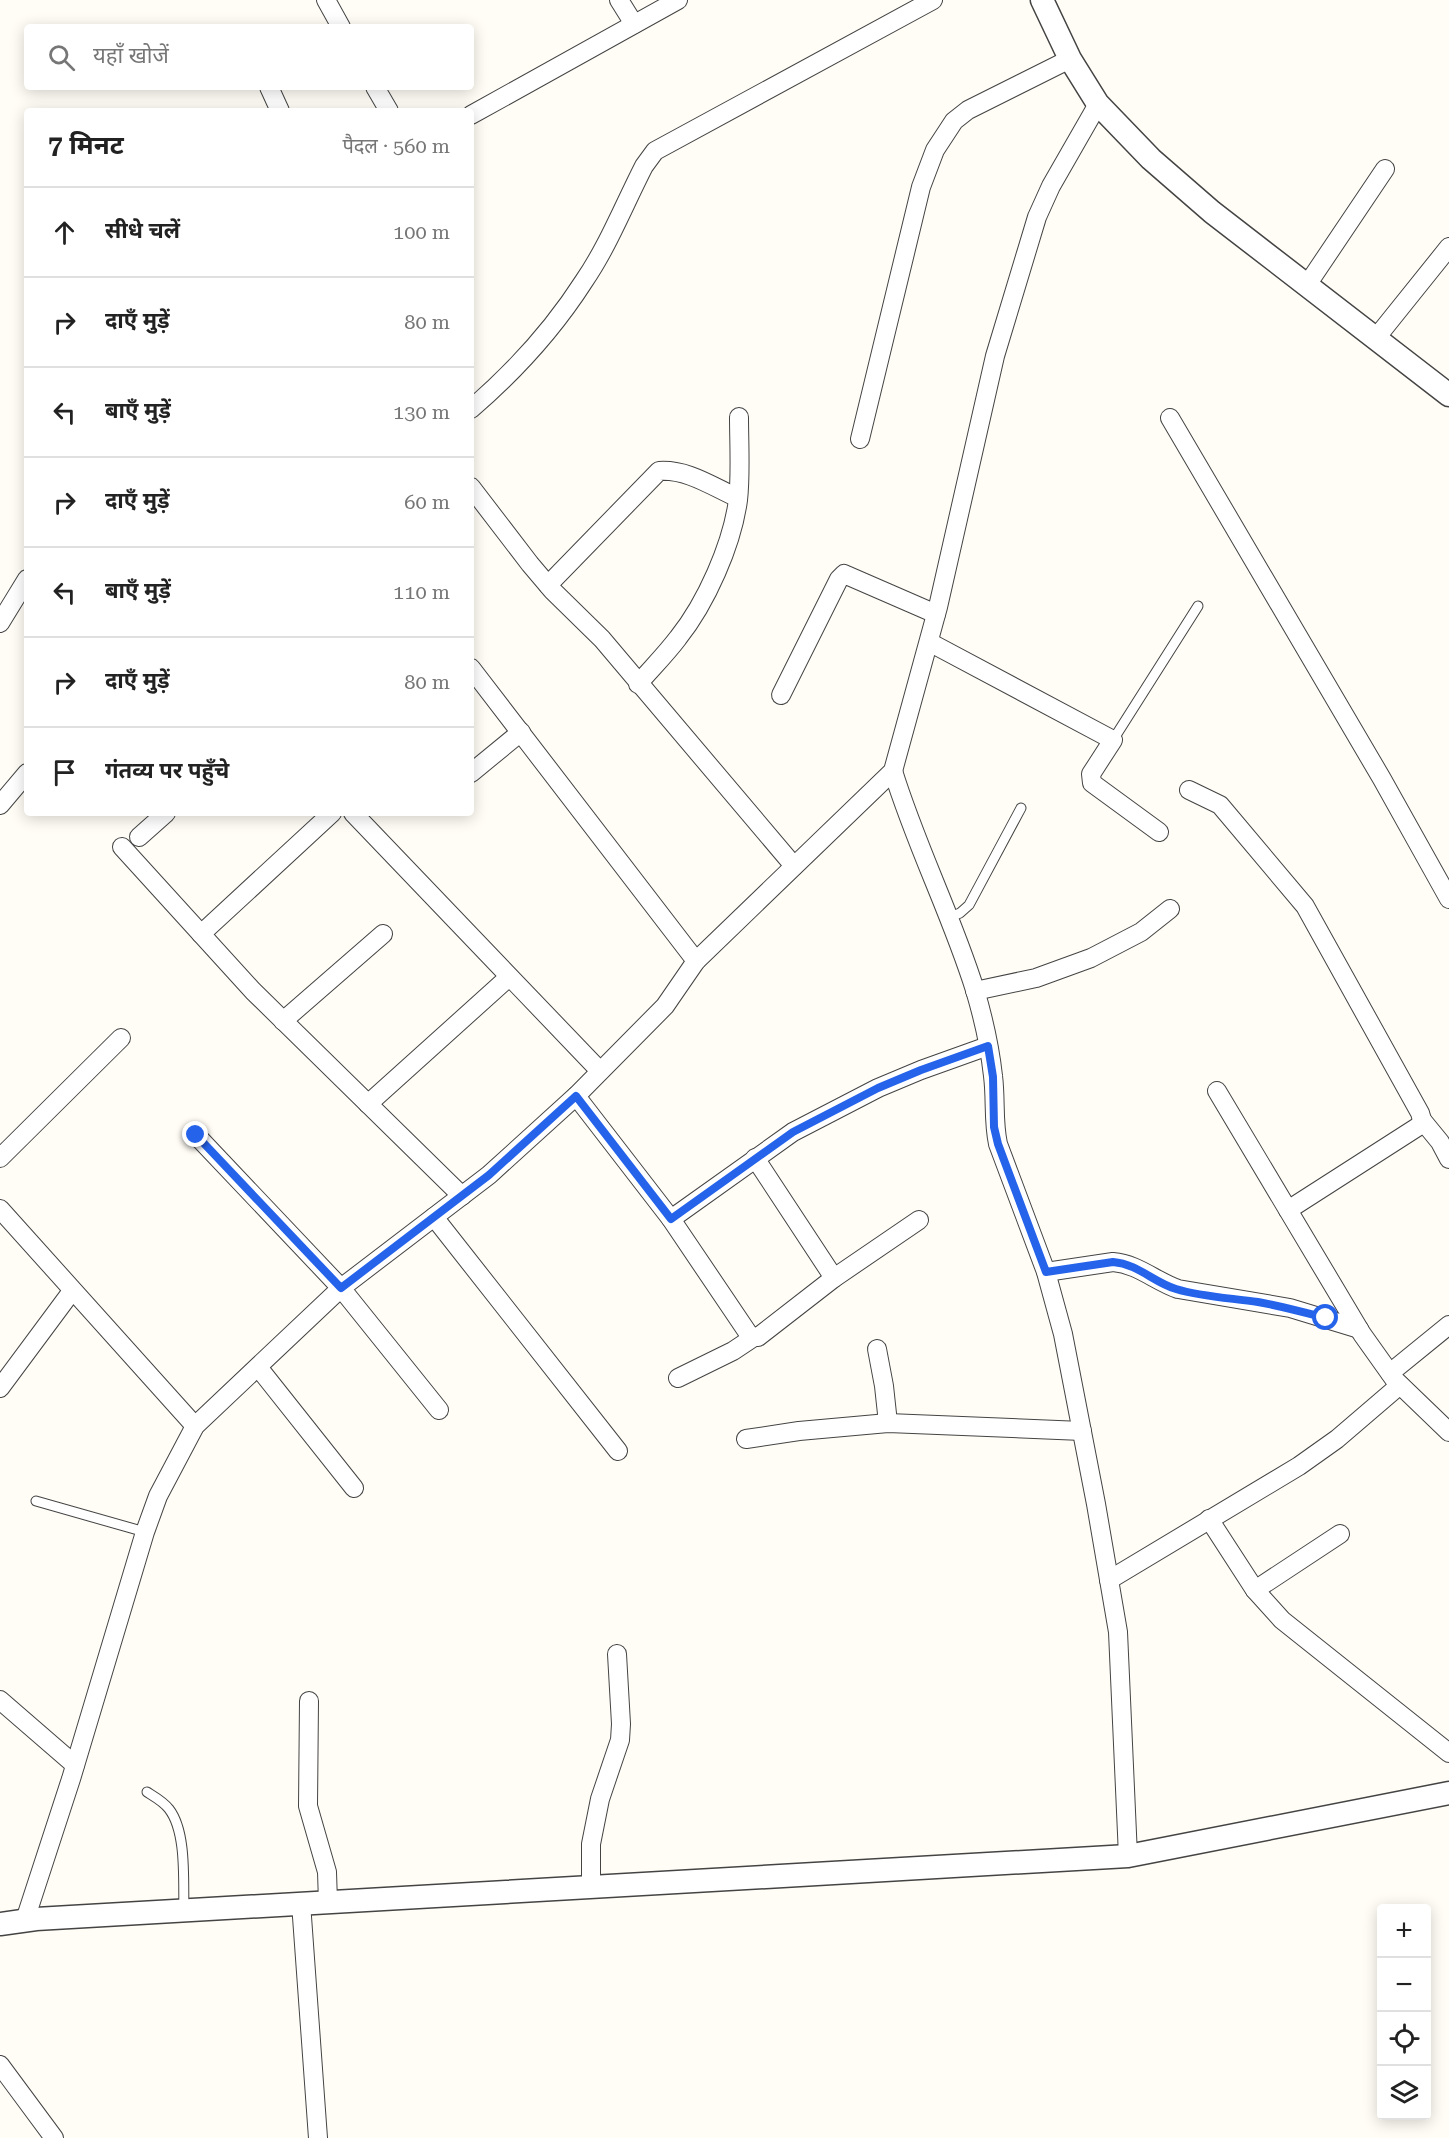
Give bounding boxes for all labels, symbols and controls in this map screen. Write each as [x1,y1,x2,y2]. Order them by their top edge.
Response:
search box [24,24,474,90]
icon: search [45,41,78,74]
text: यहाँ खोजें [93,43,169,68]
text: 7 मिनट [48,130,124,160]
text: पैदल · 560 m [342,134,450,158]
icon: ahead [48,216,81,249]
text: सीधे चलें [105,218,180,243]
text: 100 m [393,220,450,244]
icon: right [48,306,81,339]
text: दाएँ मुड़ें [105,308,170,333]
text: 80 m [404,310,450,334]
icon: left [48,396,81,429]
text: बाएँ मुड़ें [105,398,171,423]
text: 130 m [393,400,450,424]
icon: right [48,486,81,519]
text: दाएँ मुड़ें [105,488,170,513]
text: 60 m [404,490,450,514]
icon: left [48,576,81,609]
text: बाएँ मुड़ें [105,578,171,603]
text: 110 m [393,580,450,604]
icon: right [48,666,81,699]
text: दाएँ मुड़ें [105,668,170,693]
text: 80 m [404,670,450,694]
icon: arrive [48,756,81,789]
text: गंतव्य पर पहुँचे [105,758,229,783]
route end [182,1121,208,1147]
route start [1312,1304,1338,1330]
map controls [1377,1904,1431,2120]
button: + [1377,1904,1431,1958]
button: − [1377,1958,1431,2012]
button: locate [1377,2012,1431,2066]
button: layers [1377,2066,1431,2120]

